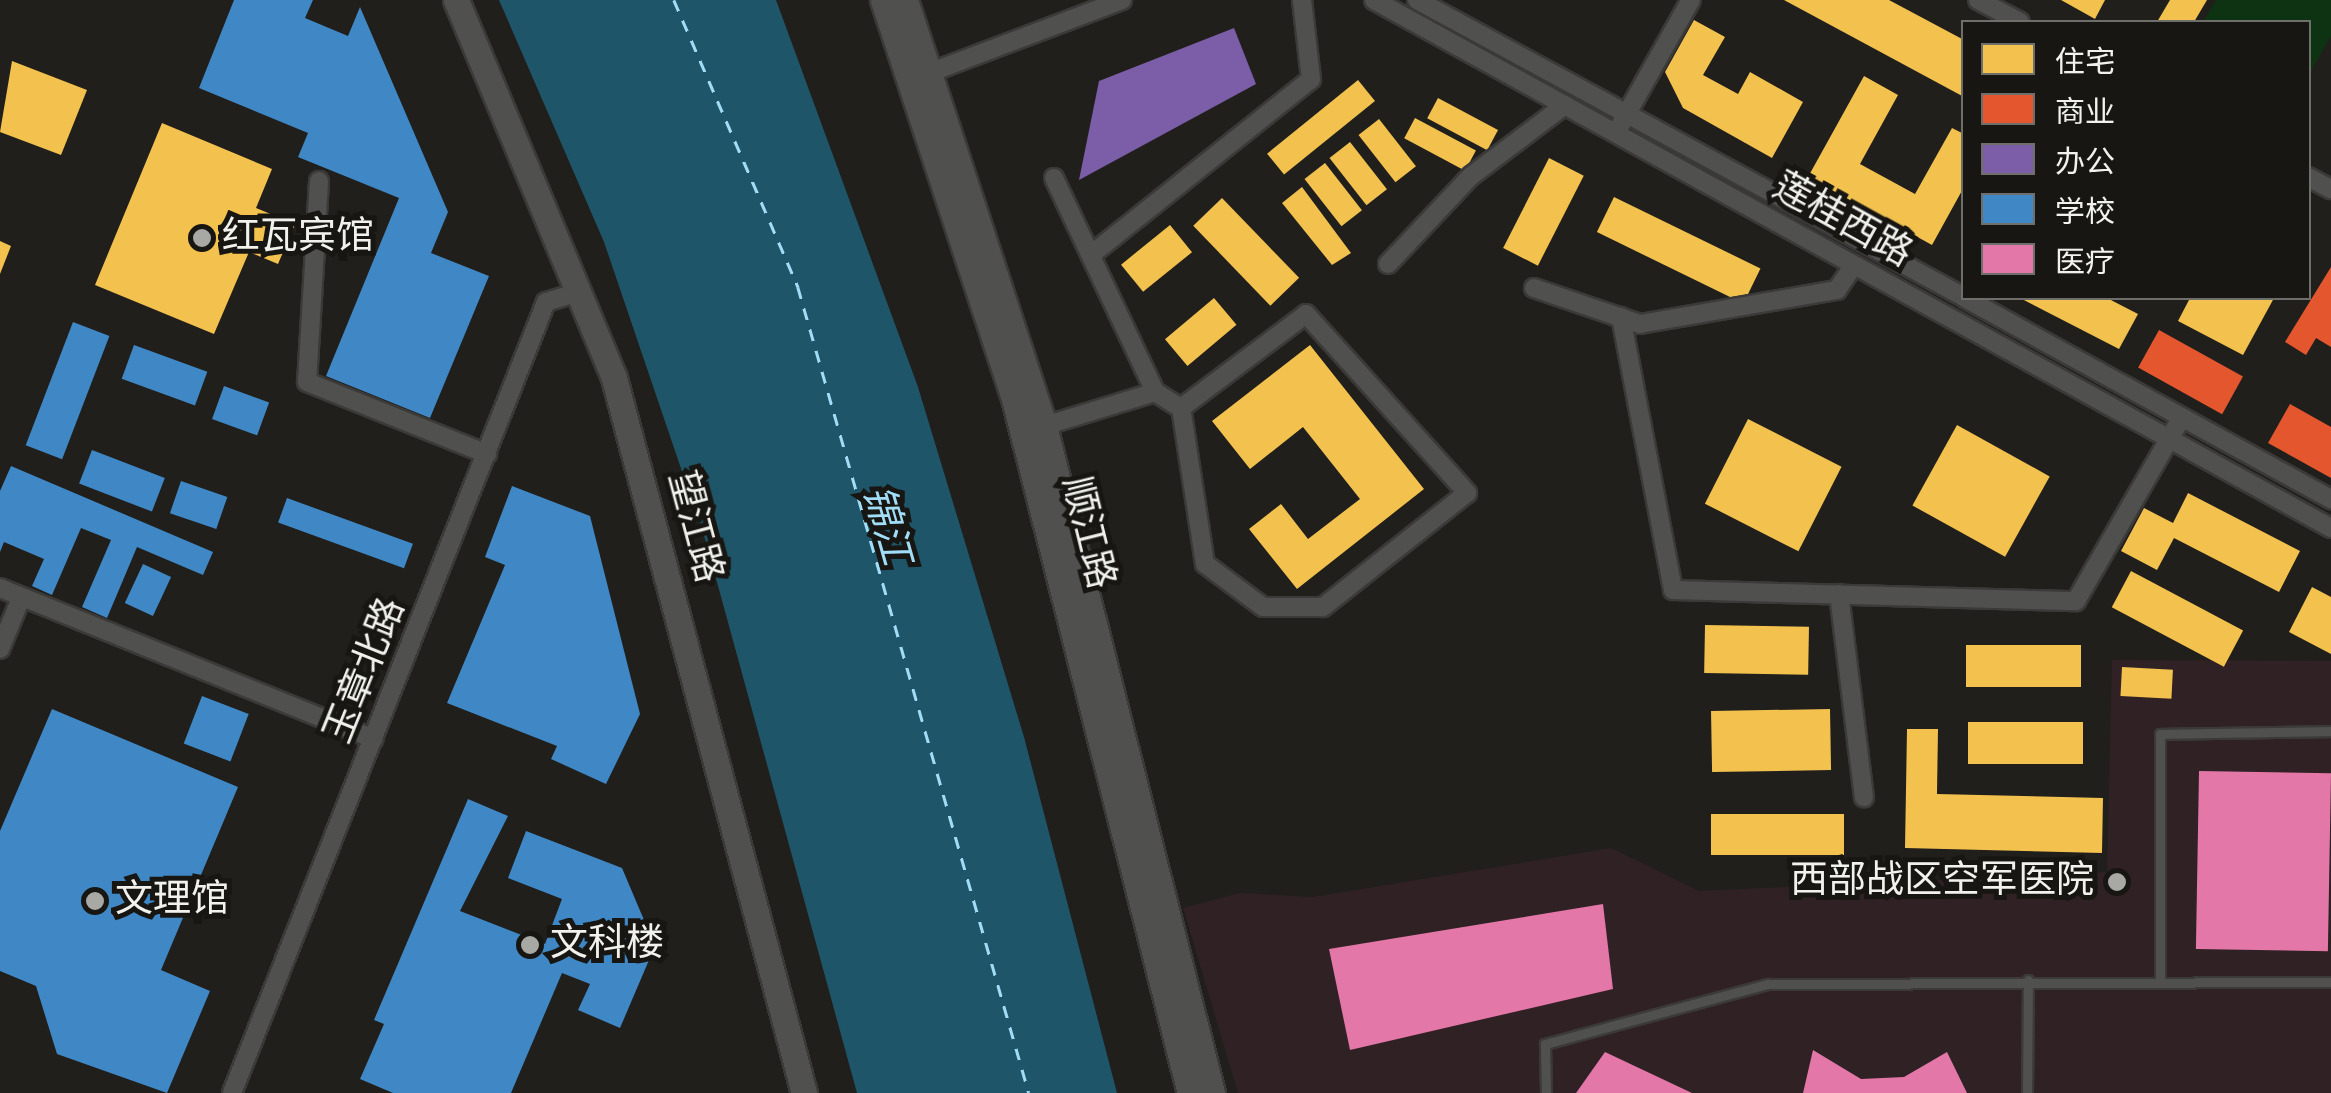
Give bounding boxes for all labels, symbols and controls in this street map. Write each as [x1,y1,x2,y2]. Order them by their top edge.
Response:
legend [1961,20,2311,300]
text: 住宅 [2055,48,2115,78]
text: 商业 [2055,98,2115,128]
text: 办公 [2055,148,2115,178]
street label: 莲桂西路 [1764,164,1920,278]
text: 学校 [2055,198,2115,228]
place label: 红瓦宾馆 [222,215,374,261]
marker: 红瓦宾馆 [191,227,213,249]
text: 医疗 [2055,248,2115,278]
street label: 望江路 [657,466,731,588]
street label: 顺江路 [1051,472,1123,594]
water label: 锦江 [852,480,920,570]
street label: 玉章北路 [316,592,416,750]
place label: 西部战区空军医院 [1790,859,2094,905]
marker: 西部战区空军医院 [2104,869,2130,895]
place label: 文理馆 [115,878,229,924]
marker: 文理馆 [84,890,106,912]
place label: 文科楼 [550,922,664,968]
marker: 文科楼 [519,934,541,956]

